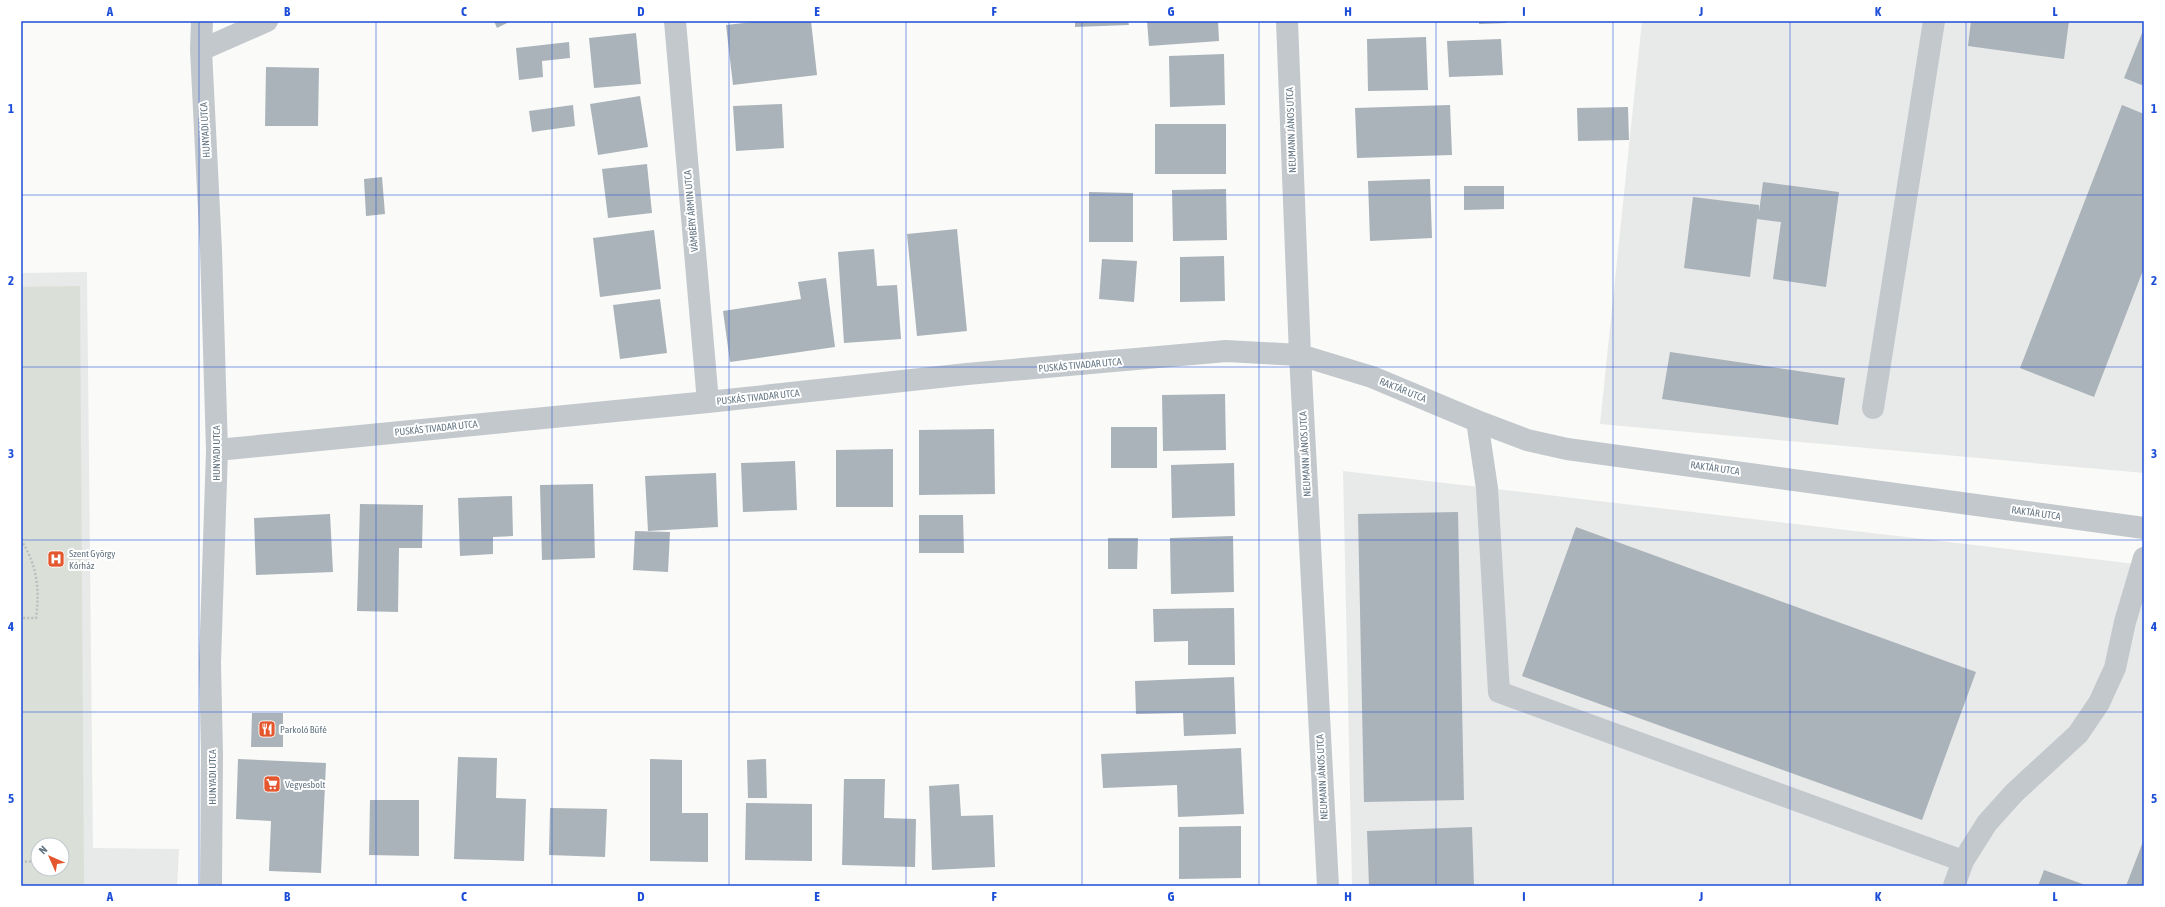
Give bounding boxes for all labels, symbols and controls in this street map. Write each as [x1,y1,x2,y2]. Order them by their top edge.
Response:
text: A [106,4,114,19]
text: B [284,4,291,19]
text: C [461,4,467,19]
text: D [637,4,645,19]
text: E [814,4,820,19]
text: F [991,4,997,19]
text: G [1168,4,1175,19]
text: H [1344,4,1352,19]
text: I [1522,4,1526,19]
text: J [1698,4,1703,19]
text: K [1875,4,1882,19]
text: L [2052,4,2058,19]
street label: NEUMANN JÁNOS UTCA [1284,87,1298,173]
text: 1 [8,101,14,116]
text: 1 [2151,101,2157,116]
street label: HUNYADI UTCA [198,102,212,158]
street label: VÁMBÉRY ÁRMIN UTCA [682,170,700,252]
text: 2 [8,273,14,288]
text: 2 [2151,273,2157,288]
street label: PUSKÁS TIVADAR UTCA [1038,356,1122,374]
street label: RAKTÁR UTCA [1378,376,1428,404]
street label: PUSKÁS TIVADAR UTCA [716,387,800,407]
street label: NEUMANN JÁNOS UTCA [1297,411,1313,497]
street label: PUSKÁS TIVADAR UTCA [394,418,478,438]
street label: HUNYADI UTCA [211,425,222,481]
text: 3 [8,446,14,461]
text: 3 [2151,446,2157,461]
street label: RAKTÁR UTCA [1690,459,1740,477]
street label: RAKTÁR UTCA [2011,504,2061,522]
place label: Szent György Kórház [69,548,115,571]
hospital icon: Szent György Kórház [46,549,66,569]
text: 4 [7,619,14,634]
text: 4 [2150,619,2157,634]
restaurant icon: Parkoló Büfé [257,719,277,739]
place label: Parkoló Büfé [280,724,327,735]
street label: NEUMANN JÁNOS UTCA [1314,734,1330,820]
street label: HUNYADI UTCA [207,749,218,805]
supermarket icon: Vegyesbolt [262,774,282,794]
place label: Vegyesbolt [285,779,326,790]
text: 5 [8,791,14,806]
text: 5 [2151,791,2157,806]
north arrow [30,837,70,877]
text: N [36,843,49,856]
text: A [106,889,114,904]
text: B [284,889,291,904]
text: C [461,889,467,904]
text: D [637,889,645,904]
text: E [814,889,820,904]
text: F [991,889,997,904]
text: G [1168,889,1175,904]
text: H [1344,889,1352,904]
text: I [1522,889,1526,904]
text: J [1698,889,1703,904]
text: K [1875,889,1882,904]
text: L [2052,889,2058,904]

